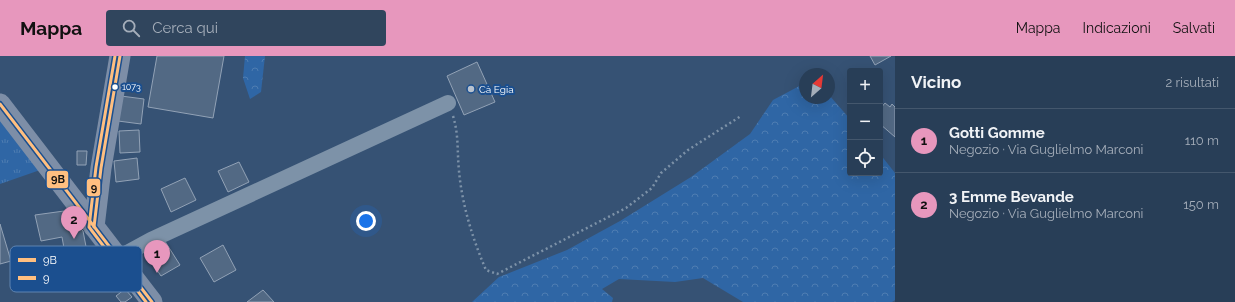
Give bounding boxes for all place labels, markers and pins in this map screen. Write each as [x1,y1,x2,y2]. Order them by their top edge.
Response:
marker: 1073 [110,82,120,92]
place label: 1073 [122,82,141,92]
marker: Cà Egia [466,84,476,94]
place label: Cà Egia [479,84,514,95]
pin: 2 [61,206,87,239]
pin: 1 [144,240,170,273]

